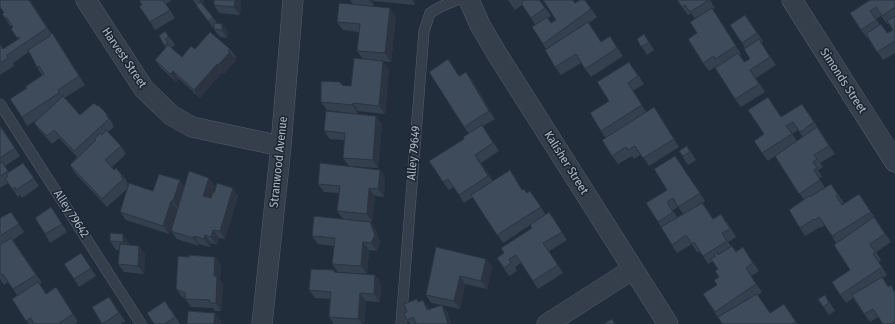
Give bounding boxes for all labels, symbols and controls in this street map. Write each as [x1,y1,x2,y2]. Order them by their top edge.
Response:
street label: Harvest Street [98,25,150,91]
street label: Simonds Street [817,46,869,116]
street label: Stranwood Avenue [267,116,291,208]
street label: Alley 79649 [404,125,424,181]
street label: Kalisher Street [541,129,591,197]
street label: Alley 79642 [50,187,92,241]

